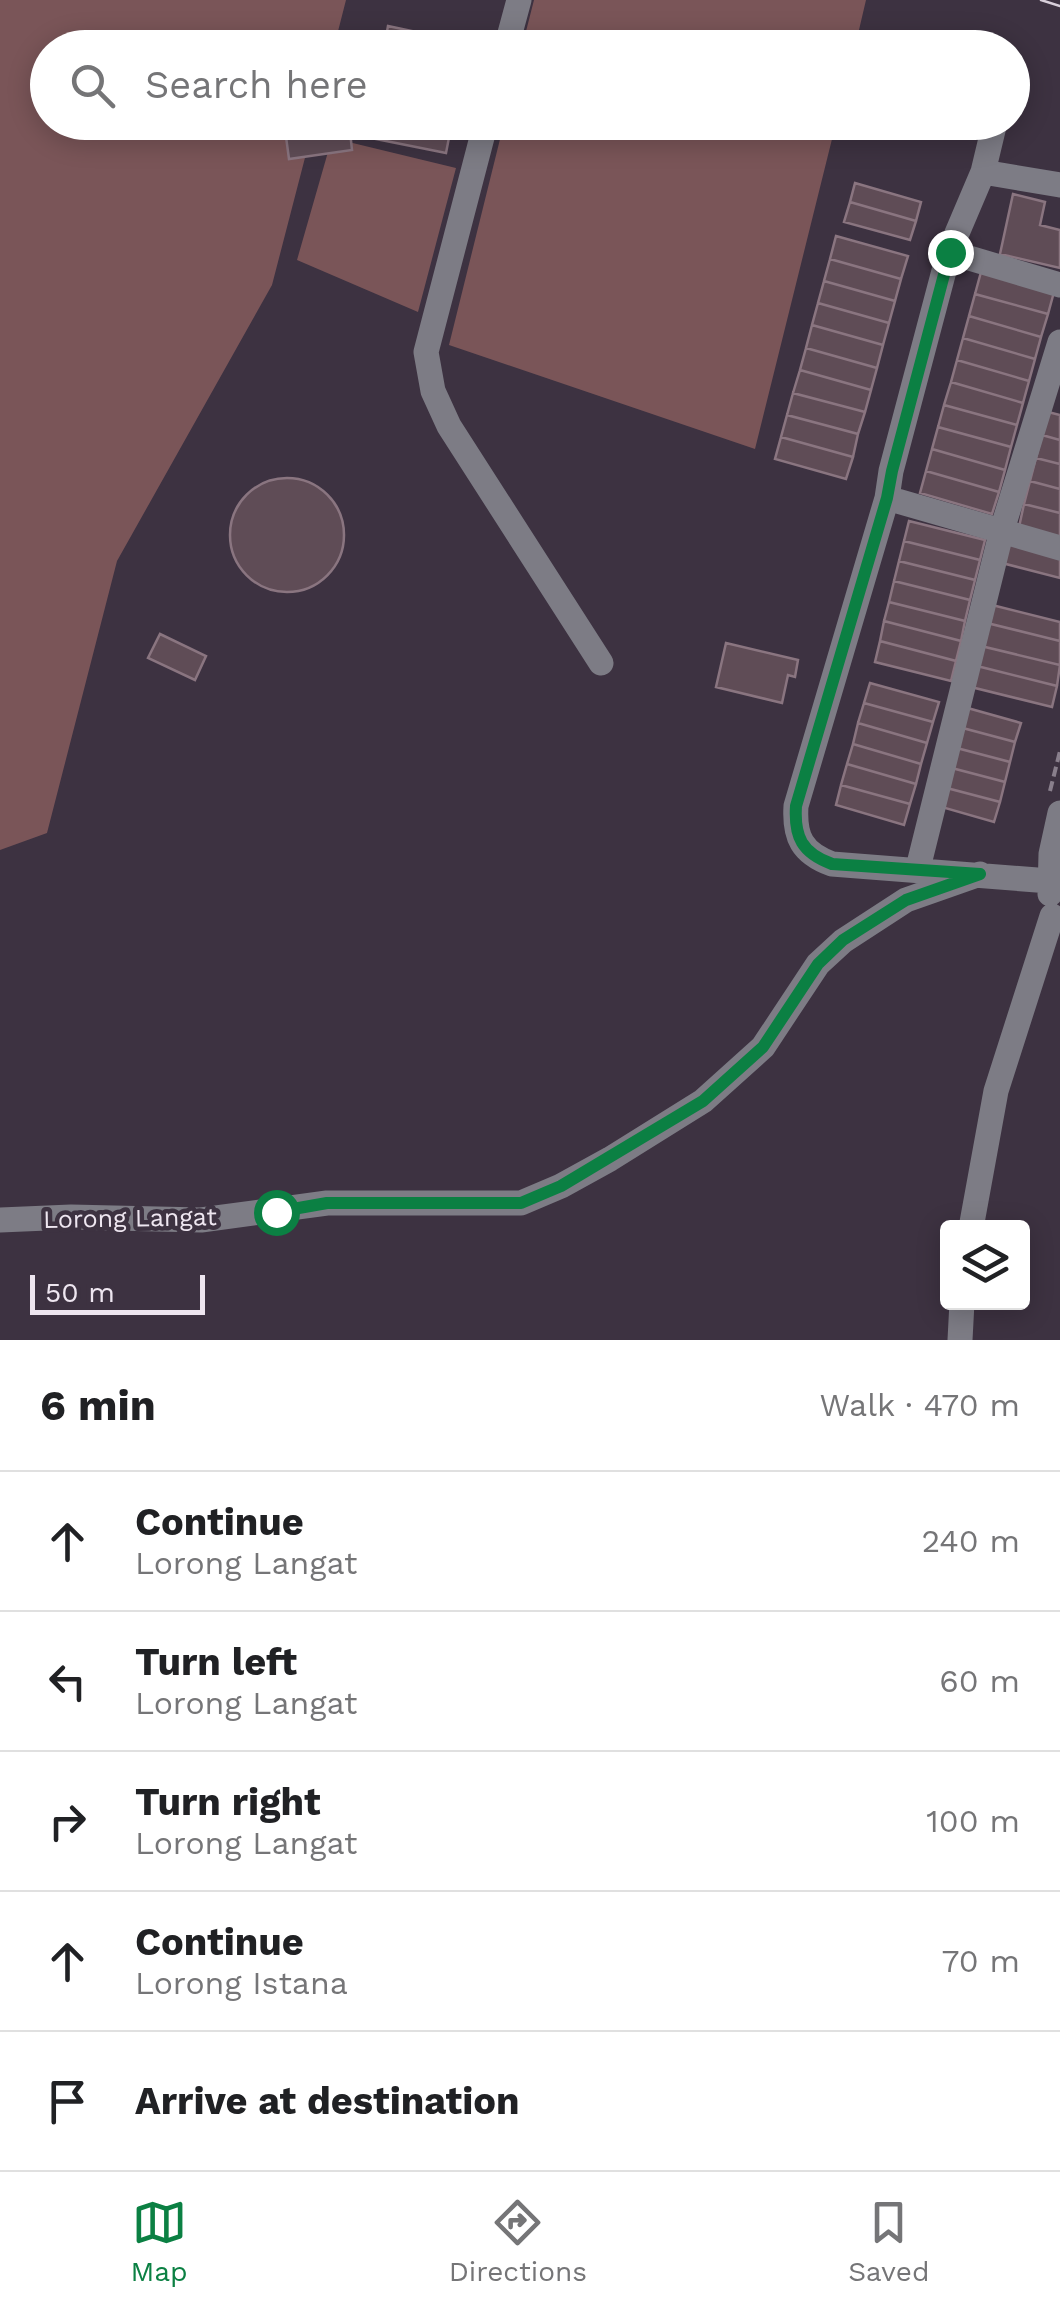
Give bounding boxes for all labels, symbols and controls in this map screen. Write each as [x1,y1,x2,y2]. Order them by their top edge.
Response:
search box [30,30,1030,140]
icon: search [65,58,120,113]
text: Search here [145,63,368,107]
route end [928,230,974,276]
route start [254,1190,300,1236]
street label: Lorong Langat [43,1202,218,1234]
map controls [940,1220,1030,1310]
button: layers [940,1220,1030,1310]
scale bar [30,1270,205,1314]
text: 50 m [45,1276,115,1309]
text: 6 min [40,1381,156,1430]
text: Walk · 470 m [820,1386,1020,1424]
text: Continue [135,1500,304,1544]
icon: ahead [40,1514,95,1569]
text: 240 m [921,1522,1020,1560]
text: Lorong Langat [135,1544,357,1582]
text: Turn left [135,1640,297,1684]
icon: left [40,1654,95,1709]
text: 60 m [939,1662,1020,1700]
text: Lorong Langat [135,1684,357,1722]
text: Turn right [135,1780,321,1824]
icon: right [40,1794,95,1849]
text: 100 m [926,1802,1020,1840]
text: Lorong Langat [135,1824,357,1862]
text: Continue [135,1920,304,1964]
icon: ahead [40,1934,95,1989]
text: 70 m [941,1942,1020,1980]
text: Lorong Istana [135,1964,348,2002]
icon: arrive [40,2074,95,2129]
text: Arrive at destination [135,2079,520,2123]
tab: Map [131,2195,188,2288]
tab: Directions [449,2195,587,2288]
tab: Saved [848,2195,929,2288]

